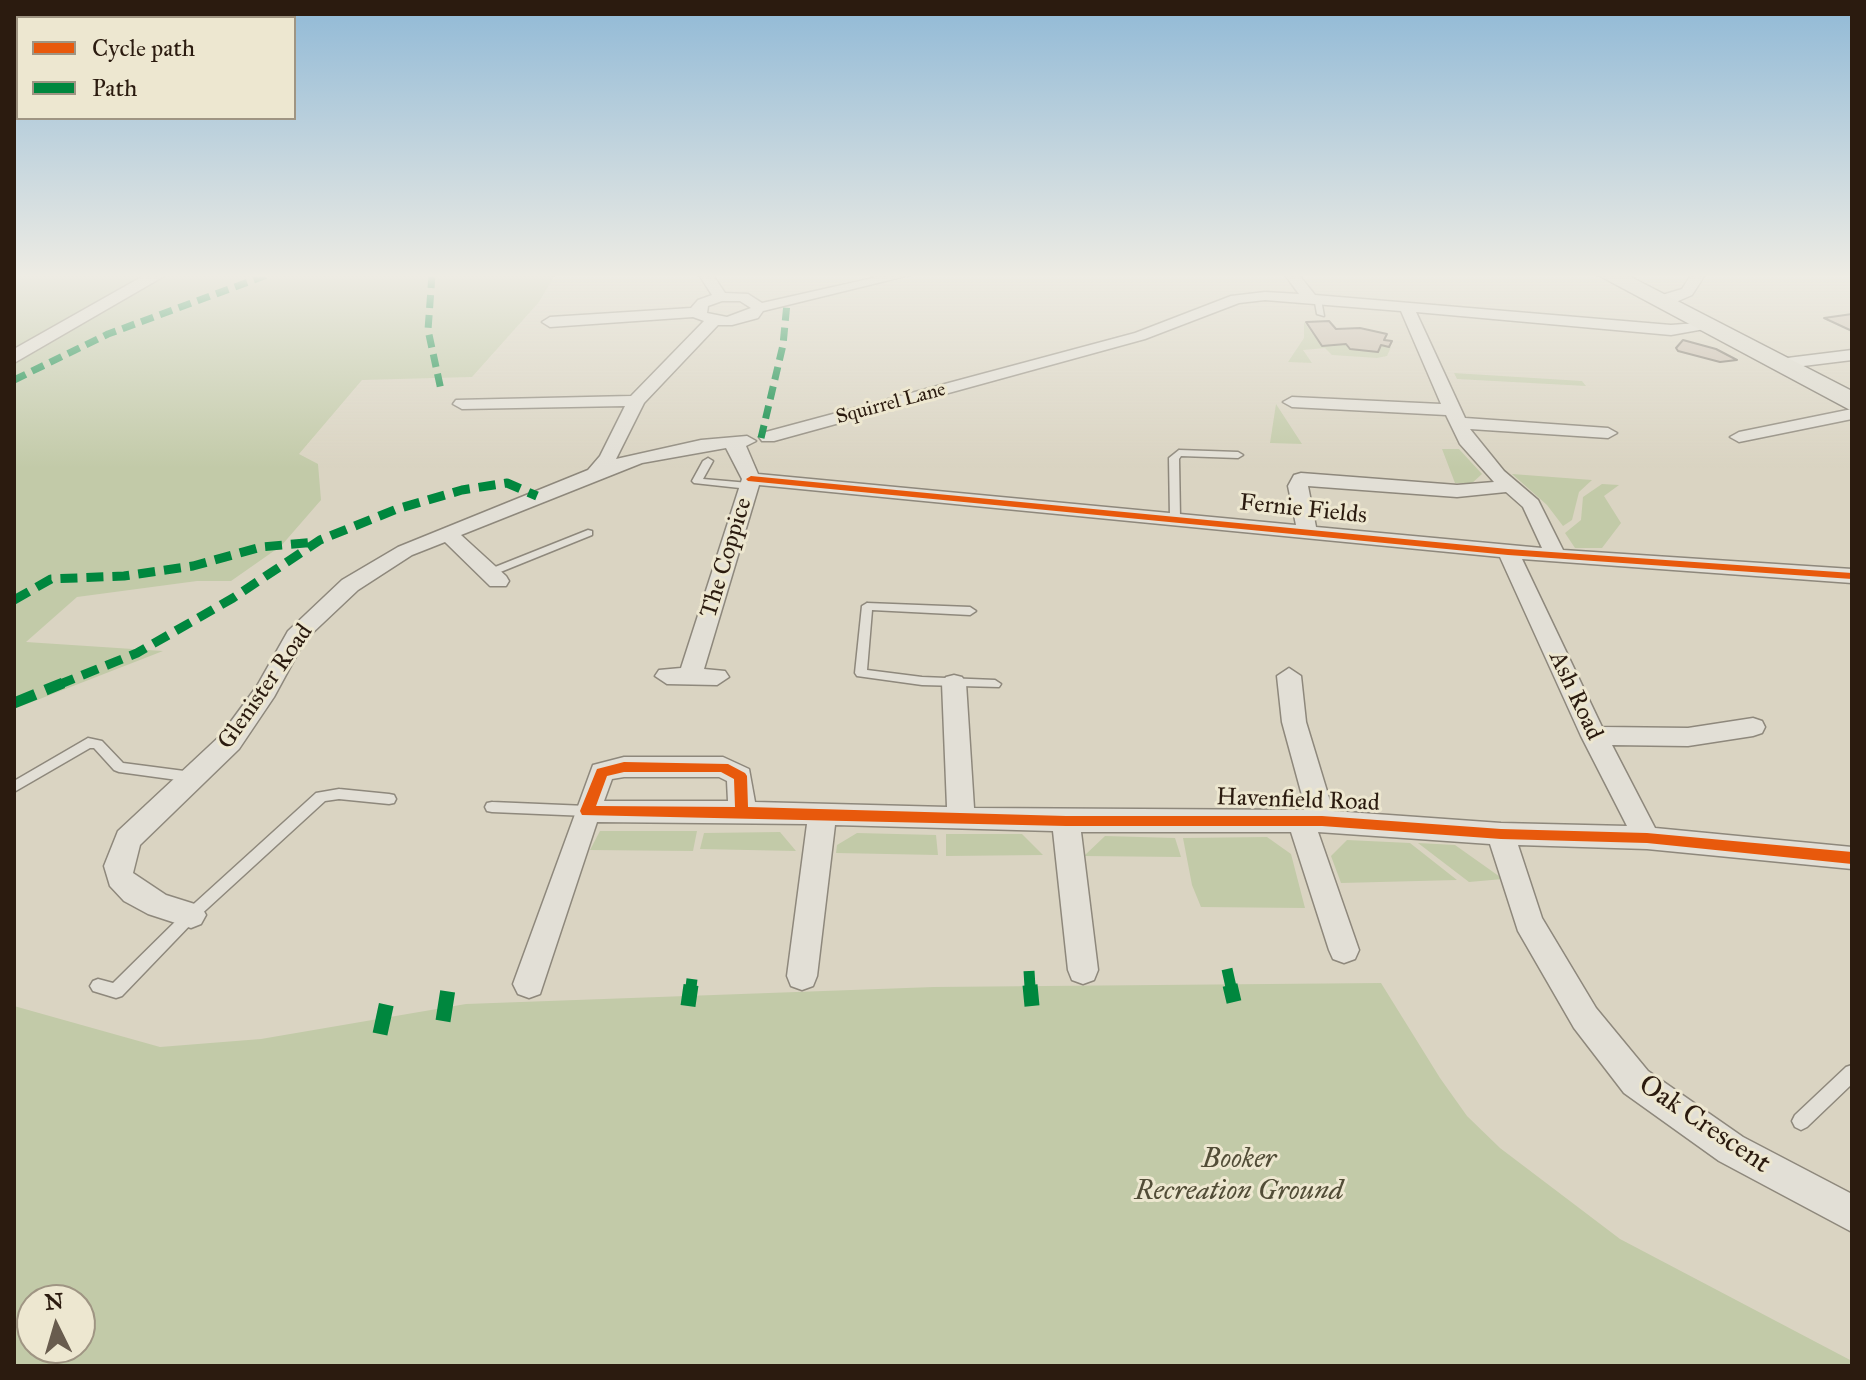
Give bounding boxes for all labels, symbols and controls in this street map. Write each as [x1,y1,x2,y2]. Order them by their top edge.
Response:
legend [16,16,296,120]
text: Cycle path [92,33,195,63]
text: Path [92,73,137,103]
street label: Squirrel Lane [834,378,948,430]
street label: Fernie Fields [1238,489,1368,531]
street label: The Coppice [695,494,759,622]
street label: Glenister Road [212,619,320,755]
street label: Ash Road [1542,647,1608,745]
street label: Havenfield Road [1216,784,1380,818]
street label: Oak Crescent [1632,1069,1776,1181]
park label: Booker Recreation Ground [1135,1143,1343,1209]
north arrow [16,1284,96,1364]
text: N [44,1287,65,1316]

